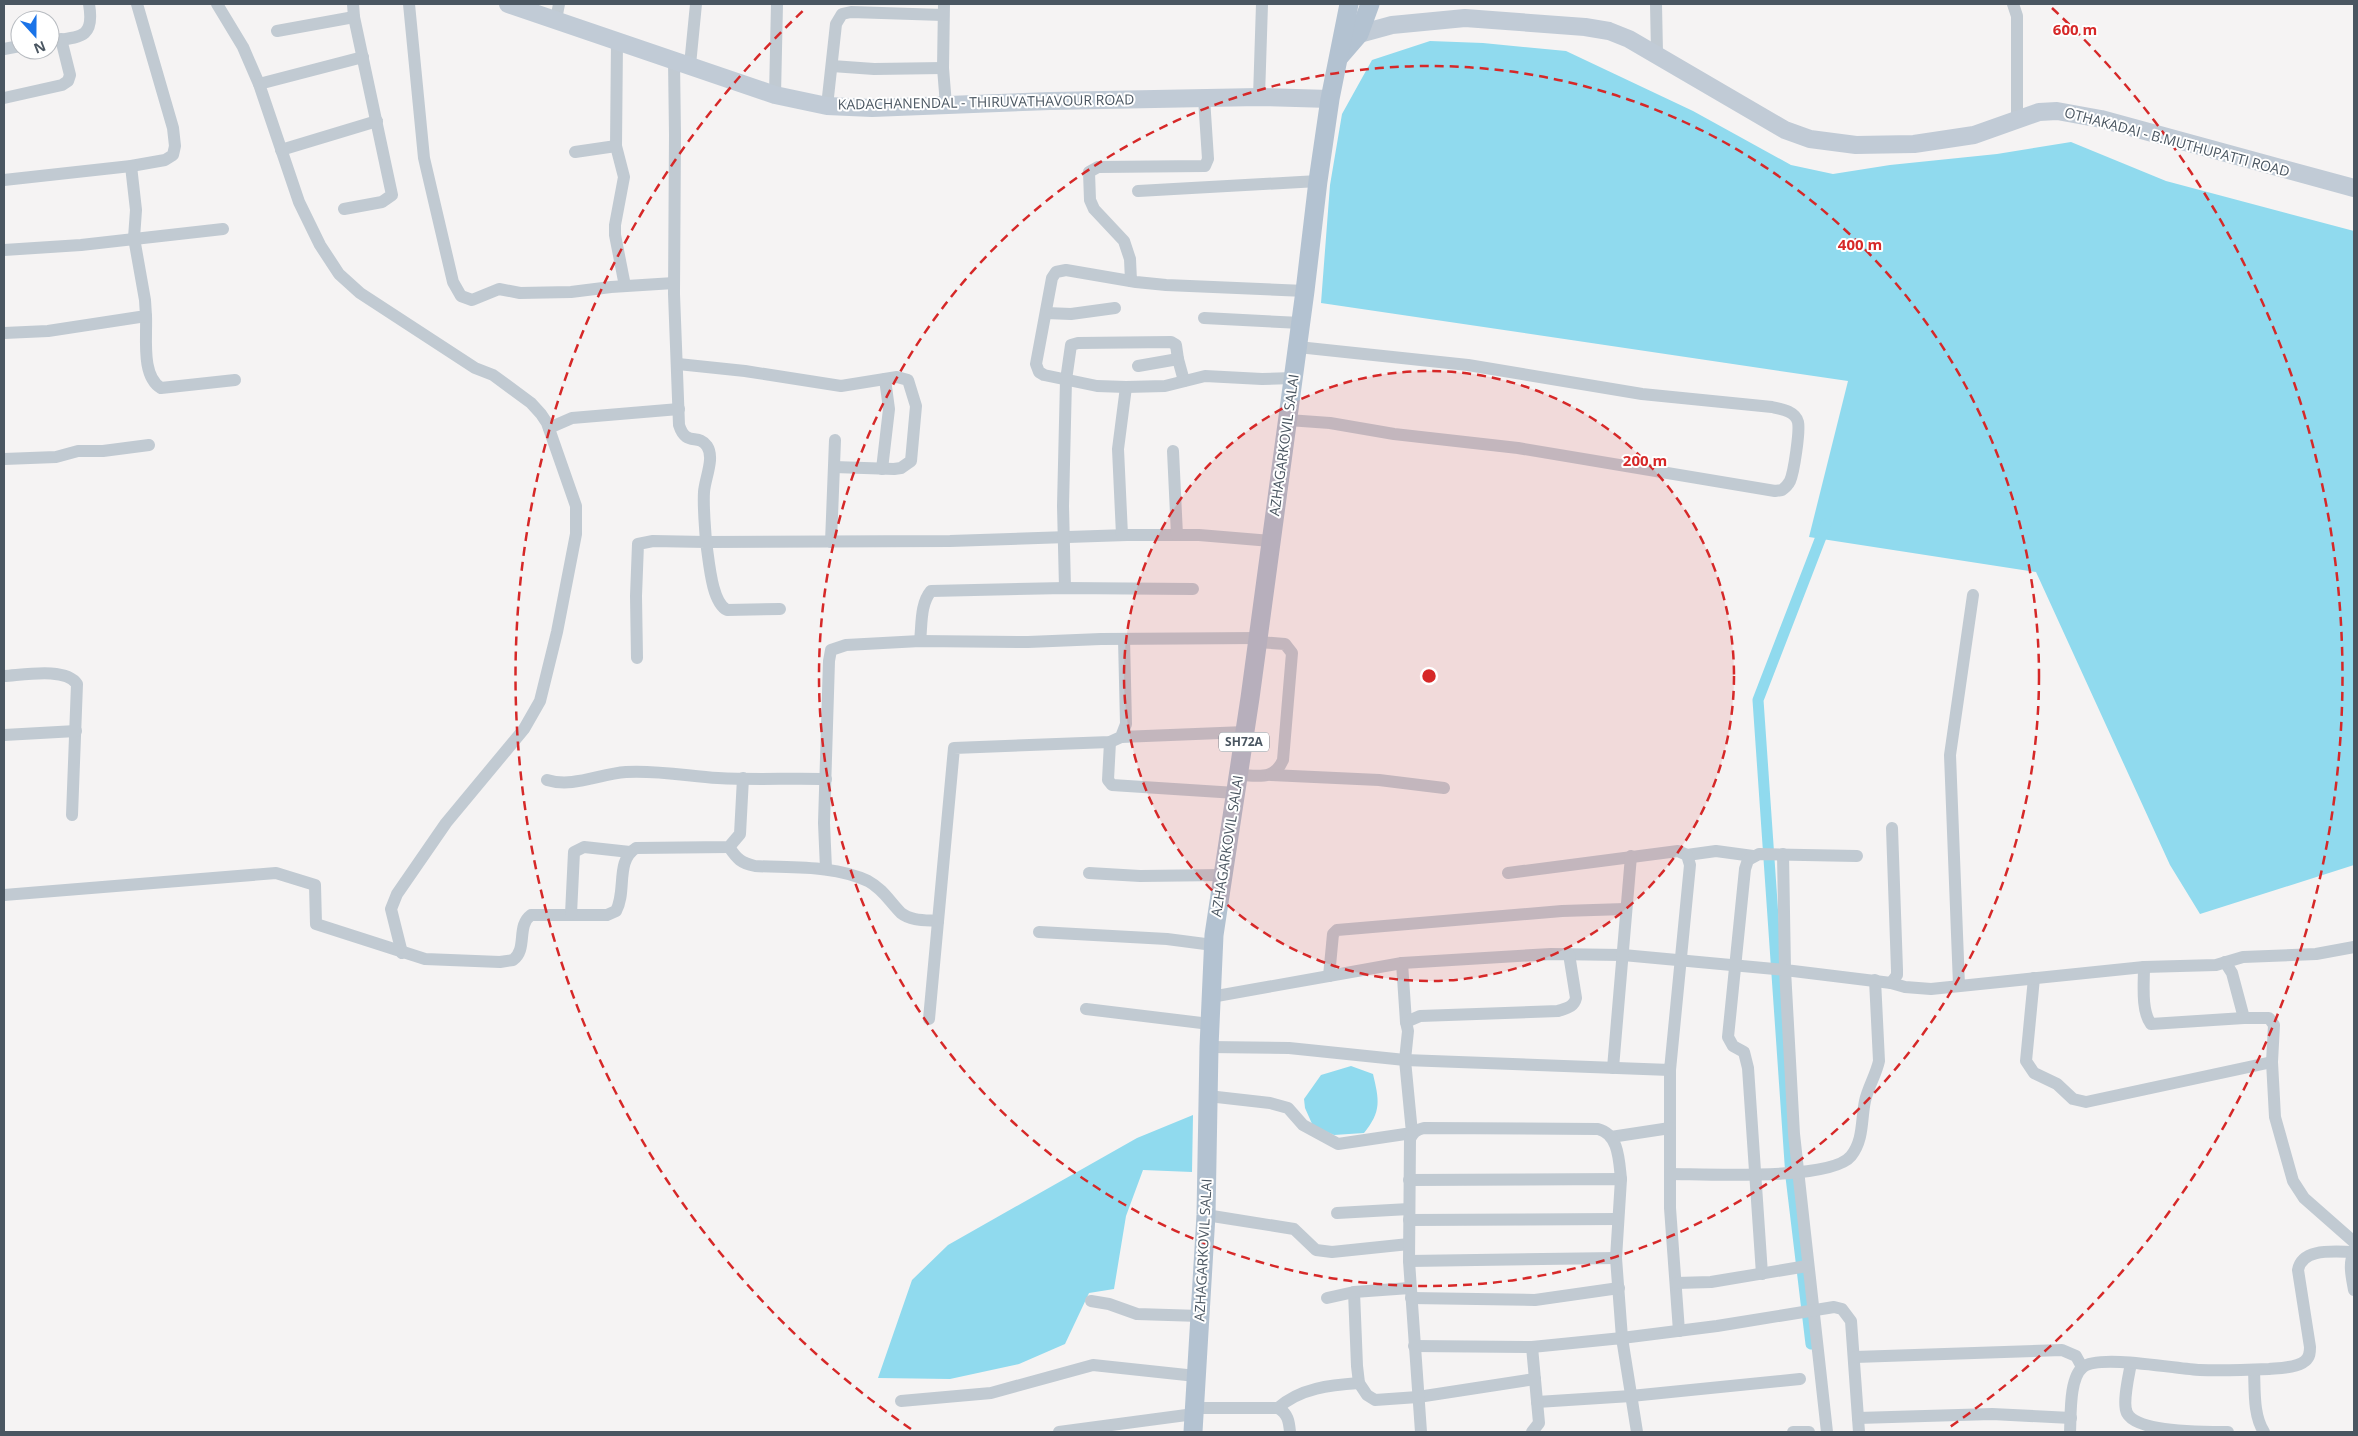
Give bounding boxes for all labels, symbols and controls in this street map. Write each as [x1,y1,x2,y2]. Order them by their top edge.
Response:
north arrow [10,10,60,60]
text: 600 m [2053,19,2097,39]
text: N [31,37,49,59]
street label: KADACHANENDAL - THIRUVATHAVOUR ROAD [838,89,1134,114]
street label: OTHAKADAI - B.MUTHUPATTI ROAD [2062,102,2292,181]
text: 400 m [1838,234,1882,254]
street label: AZHAGARKOVIL SALAI [1264,373,1303,517]
text: 200 m [1623,450,1667,470]
centre of rings [1420,667,1438,685]
road number: SH72A [1219,732,1269,752]
street label: AZHAGARKOVIL SALAI [1206,774,1247,918]
street label: AZHAGARKOVIL SALAI [1189,1178,1216,1322]

